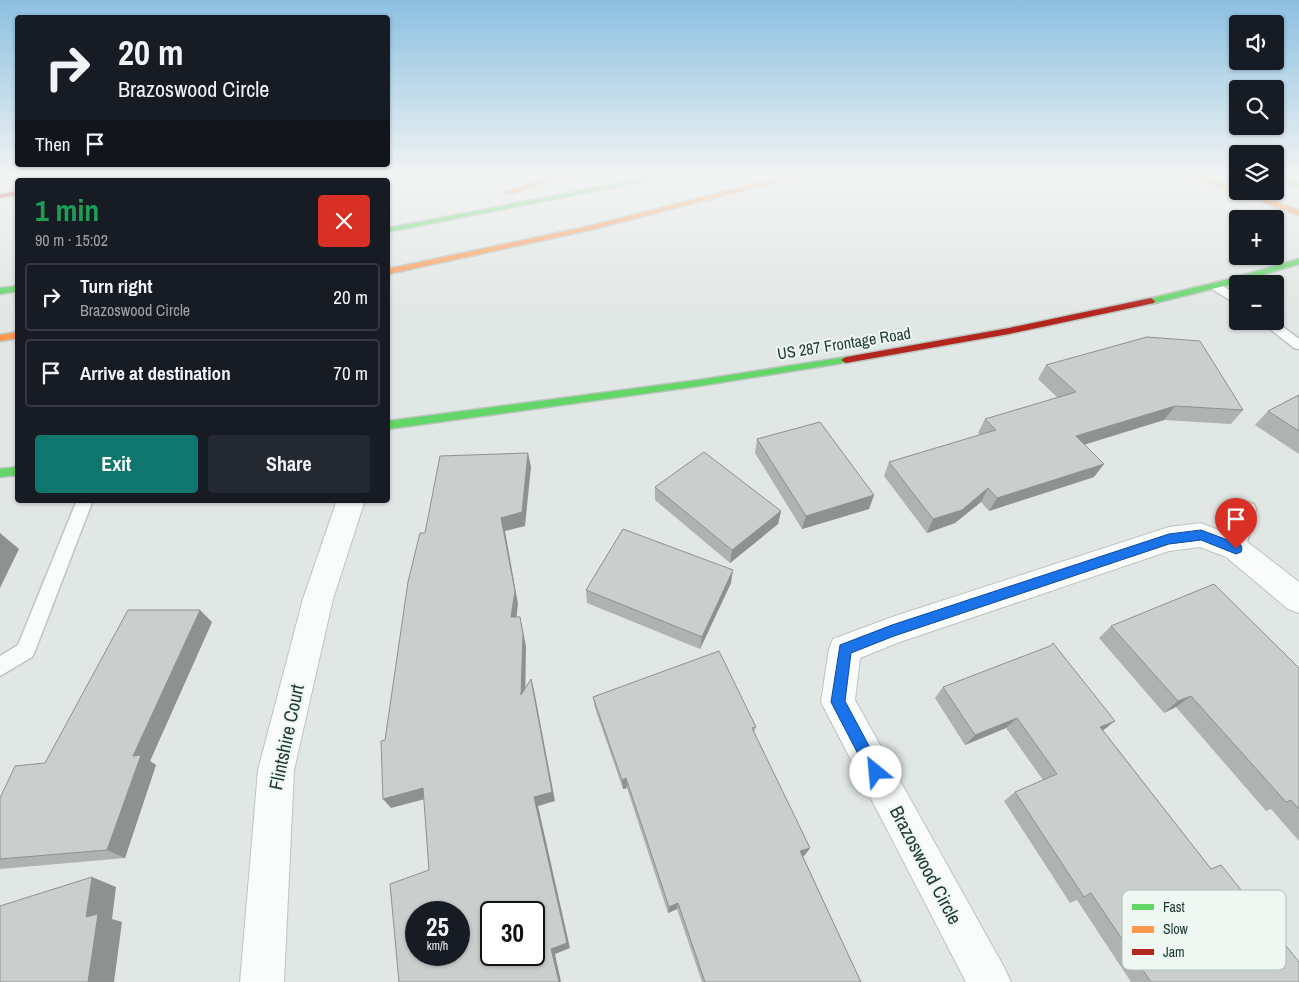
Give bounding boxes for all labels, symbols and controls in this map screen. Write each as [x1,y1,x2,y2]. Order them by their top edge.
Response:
map controls [1229,15,1284,330]
button: sound [1229,15,1284,70]
text: 20 m [118,29,183,76]
icon: right [35,35,100,100]
text: Brazoswood Circle [118,74,269,104]
button: search [1229,80,1284,135]
icon: arrive [81,130,109,158]
text: Then [35,131,71,157]
button: layers [1229,145,1284,200]
text: 1 min [35,190,99,230]
button: close [318,195,370,247]
button: + [1229,210,1284,265]
text: 90 m · 15:02 [35,229,108,251]
text: Turn right [80,273,152,299]
button: − [1229,275,1284,330]
icon: right [37,283,65,311]
text: 20 m [333,284,368,310]
text: Brazoswood Circle [80,299,190,321]
street label: US 287 Frontage Road [776,322,912,364]
icon: arrive [37,359,65,387]
text: Arrive at destination [80,360,231,386]
text: 70 m [333,360,368,386]
button: Exit [35,435,198,493]
button: Share [208,435,370,493]
pin [1215,498,1257,549]
icon: arrive [1222,505,1250,533]
street label: Flintshire Court [262,681,310,792]
position arrow [849,745,901,797]
street label: Brazoswood Circle [884,801,968,929]
legend [1122,890,1286,970]
text: Fast [1163,898,1185,916]
speed limit sign: 30 [480,901,545,966]
text: 25 [426,910,449,944]
text: Slow [1163,920,1189,938]
text: km/h [427,938,448,954]
text: Jam [1163,943,1185,961]

